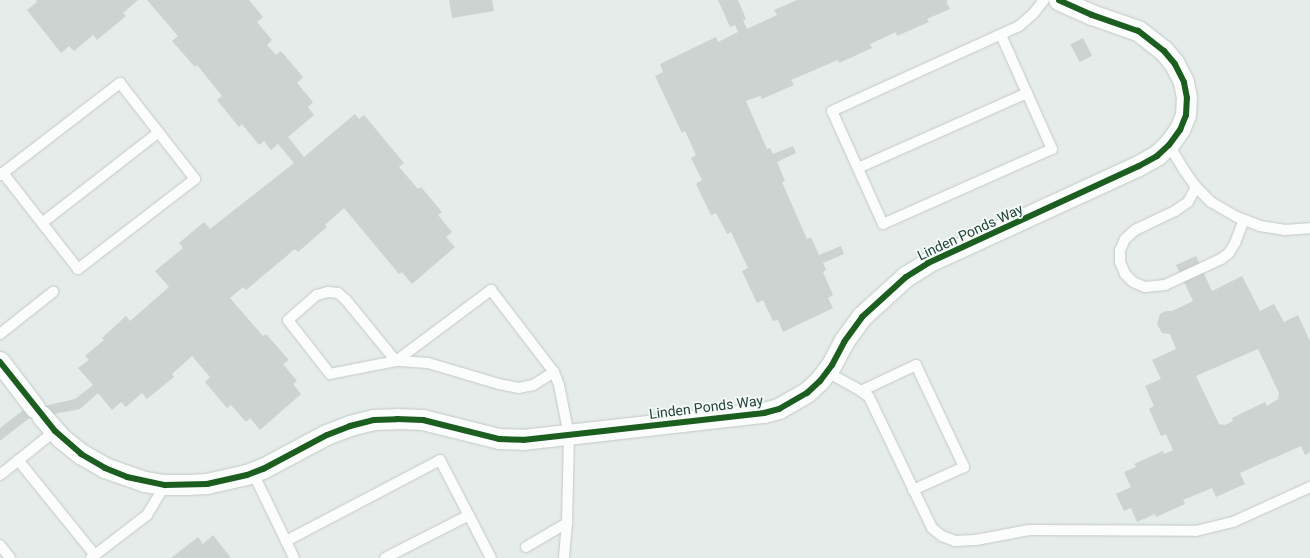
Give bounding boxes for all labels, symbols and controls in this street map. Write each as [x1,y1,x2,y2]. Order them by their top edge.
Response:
street label: Linden Ponds Way [915,200,1025,264]
street label: Linden Ponds Way [648,392,764,422]

